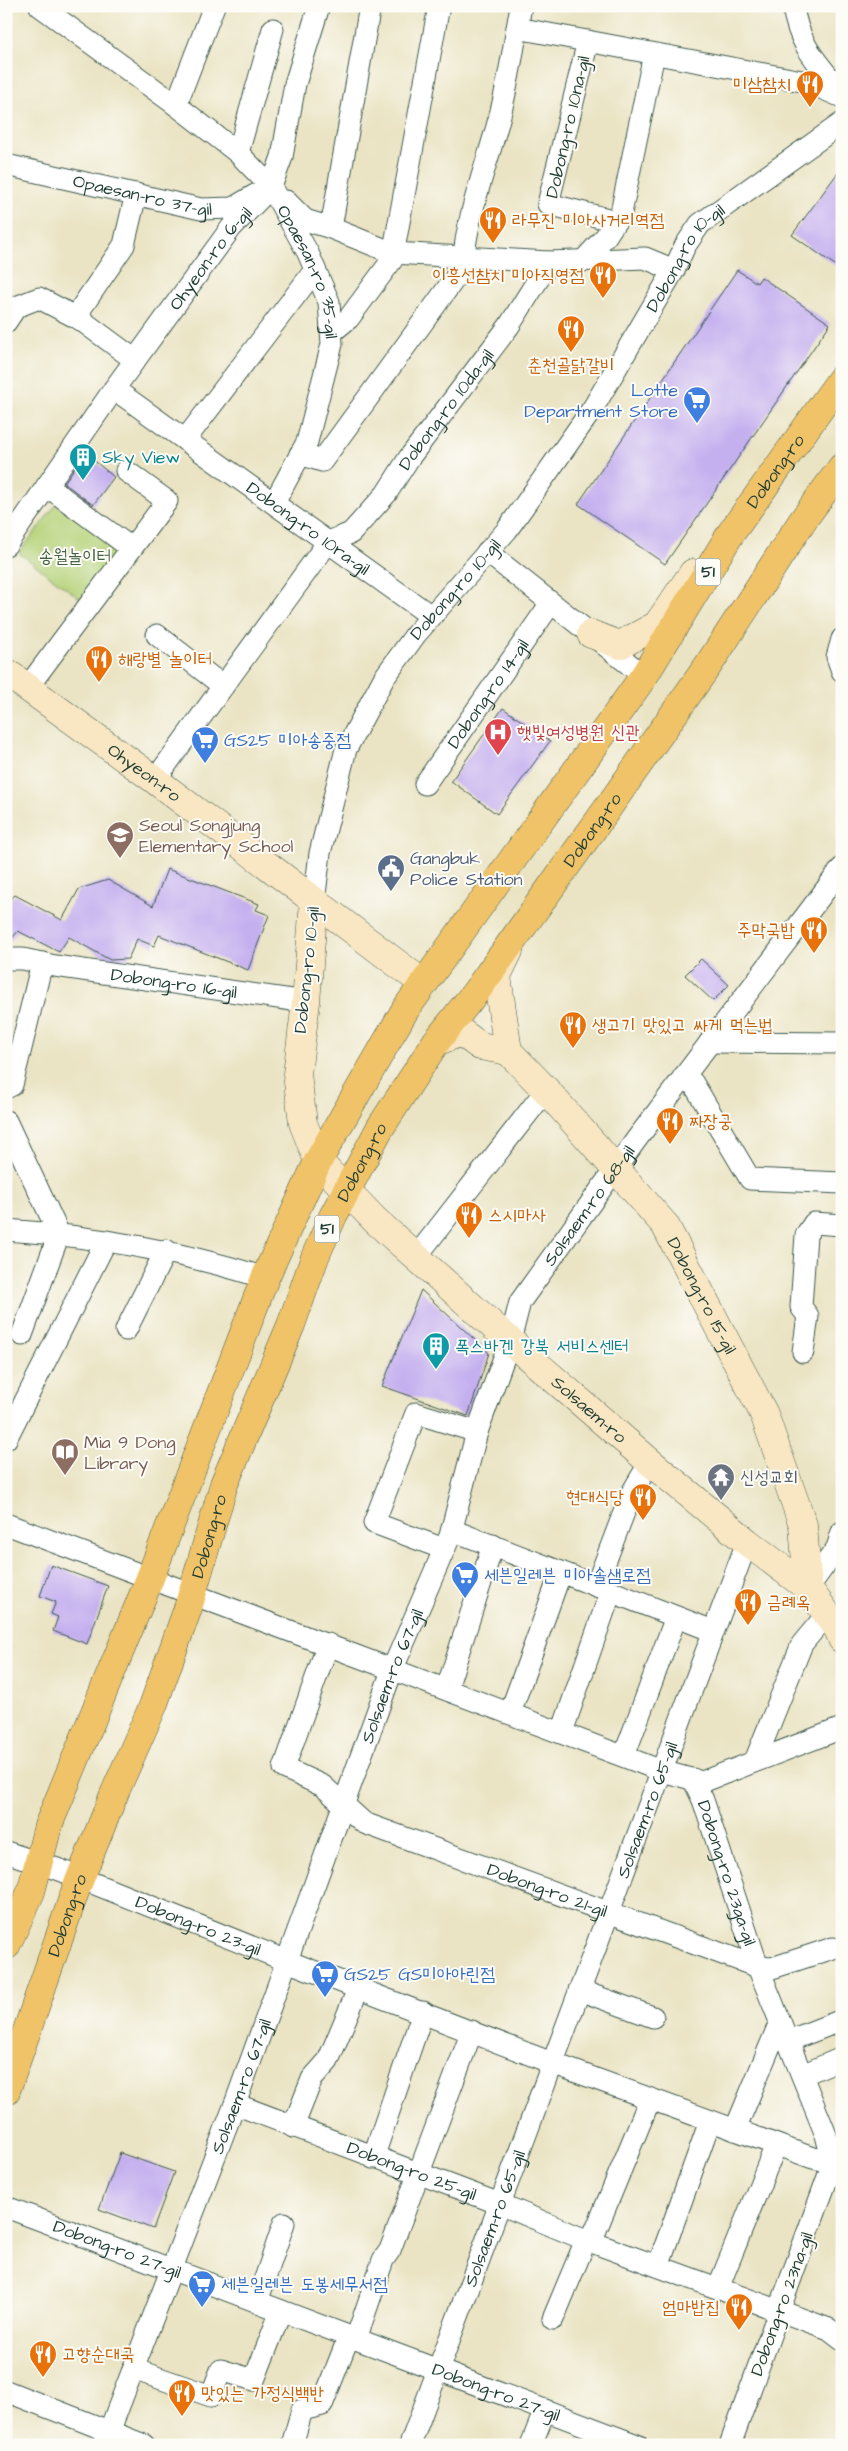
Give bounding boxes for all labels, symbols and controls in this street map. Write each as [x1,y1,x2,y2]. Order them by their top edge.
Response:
street label: Dobong-ro 10na-gil [539,53,598,201]
restaurant icon: 미삼참치 [795,69,825,108]
place label: 미삼참치 [733,72,791,97]
street label: Opaesan-ro 37-gil [71,168,213,223]
street label: Dobong-ro 10-gil [640,198,730,317]
street label: Opaesan-ro 35-gil [271,200,344,340]
street label: Ohyeon-ro 6-gil [163,201,258,315]
restaurant icon: 라무진 미아사거리역점 [478,205,508,244]
place label: 라무진 미아사거리역점 [512,208,665,233]
restaurant icon: 이흥선참치 미아직영점 [588,260,618,299]
place label: 이흥선참치 미아직영점 [432,263,585,288]
restaurant icon: 춘천골닭갈비 [556,314,586,353]
street label: Dobong-ro 10da-gil [392,344,500,475]
place label: 춘천골닭갈비 [528,353,614,378]
place label: Lotte Department Store [524,378,678,424]
supermarket icon: Lotte Department Store [682,385,712,424]
street label: Dobong-ro [740,429,810,513]
building icon: Sky View [68,442,98,481]
place label: Sky View [102,445,180,471]
street label: Dobong-ro 10ra-gil [242,475,375,581]
street label: Dobong-ro 10-gil [404,533,507,645]
park label: 송월놀이터 [39,544,111,569]
road number: 51 [696,558,720,586]
street label: Dobong-ro 14-gil [441,634,535,753]
restaurant icon: 해랑별 놀이터 [84,644,114,683]
place label: 해랑별 놀이터 [118,647,212,672]
hospital icon: 햇빛여성병원 신관 [483,717,513,756]
place label: 햇빛여성병원 신관 [517,720,640,745]
supermarket icon: GS25 미아송중점 [190,725,220,764]
place label: GS25 미아송중점 [224,728,351,753]
street label: Ohyeon-ro [103,737,186,808]
street label: Dobong-ro [557,787,627,872]
place label: Seoul Songjung Elementary School [139,813,294,860]
school or university icon: Seoul Songjung Elementary School [105,820,135,859]
place label: Gangbuk Police Station [410,846,523,892]
public building icon: Gangbuk Police Station [376,853,406,892]
street label: Dobong-ro 10-gil [288,905,327,1035]
restaurant icon: 주막국밥 [799,915,829,954]
place label: 주막국밥 [737,918,796,943]
street label: Dobong-ro 16-gil [109,962,239,1005]
restaurant icon: 생고기 맛있고 싸게 먹는법 [558,1010,588,1049]
place label: 생고기 맛있고 싸게 먹는법 [592,1013,773,1038]
restaurant icon: 짜장궁 [655,1106,685,1145]
place label: 짜장궁 [689,1109,732,1134]
street label: Dobong-ro [330,1118,393,1206]
street label: Solsaem-ro 68-gil [537,1140,641,1271]
restaurant icon: 스시마사 [454,1200,484,1239]
place label: 스시마사 [488,1203,546,1228]
road number: 51 [314,1216,340,1242]
street label: Dobong-ro 15-gil [661,1233,743,1358]
building icon: 폭스바겐 강북 서비스센터 [421,1331,451,1370]
place label: 폭스바겐 강북 서비스센터 [455,1334,629,1359]
street label: Solsaem-ro [546,1370,632,1449]
place label: Mia 9 Dong Library [84,1430,176,1477]
library icon: Mia 9 Dong Library [50,1437,80,1476]
temple icon: 신성교회 [706,1462,736,1501]
place label: 신성교회 [740,1465,798,1490]
restaurant icon: 현대식당 [628,1482,658,1521]
place label: 현대식당 [566,1485,625,1510]
street label: Dobong-ro [185,1492,233,1581]
supermarket icon: 세븐일레븐 미아솔샘로점 [450,1560,480,1599]
place label: 세븐일레븐 미아솔샘로점 [484,1563,651,1588]
restaurant icon: 금례옥 [733,1587,763,1626]
place label: 금례옥 [767,1590,810,1615]
street label: Solsaem-ro 67-gil [354,1605,430,1747]
street label: Solsaem-ro 65-gil [610,1738,684,1882]
street label: Dobong-ro 23ga-gil [691,1797,763,1949]
street label: Dobong-ro 21-gil [484,1857,611,1923]
street label: Dobong-ro [41,1870,93,1960]
street label: Dobong-ro 23-gil [132,1889,265,1962]
supermarket icon: GS25 GS미아아린점 [310,1959,340,1998]
place label: GS25 GS미아아린점 [344,1962,495,1987]
street label: Solsaem-ro 67-gil [205,2015,277,2157]
street label: Dobong-ro 25-gil [343,2135,480,2207]
street label: Solsaem-ro 65-gil [458,2146,532,2290]
street label: Dobong-ro 27-gil [50,2213,185,2285]
street label: Dobong-ro 23na-gil [744,2229,821,2380]
supermarket icon: 세븐일레븐 도봉세무서점 [187,2269,217,2308]
place label: 세븐일레븐 도봉세무서점 [221,2272,388,2297]
restaurant icon: 엄마밥집 [724,2292,754,2331]
place label: 엄마밥집 [662,2295,720,2320]
restaurant icon: 고향순대국 [28,2339,58,2378]
place label: 고향순대국 [62,2342,134,2367]
street label: Dobong-ro 27-gil [429,2356,564,2428]
restaurant icon: 맛있는 가정식백반 [167,2378,197,2417]
place label: 맛있는 가정식백반 [201,2381,325,2406]

